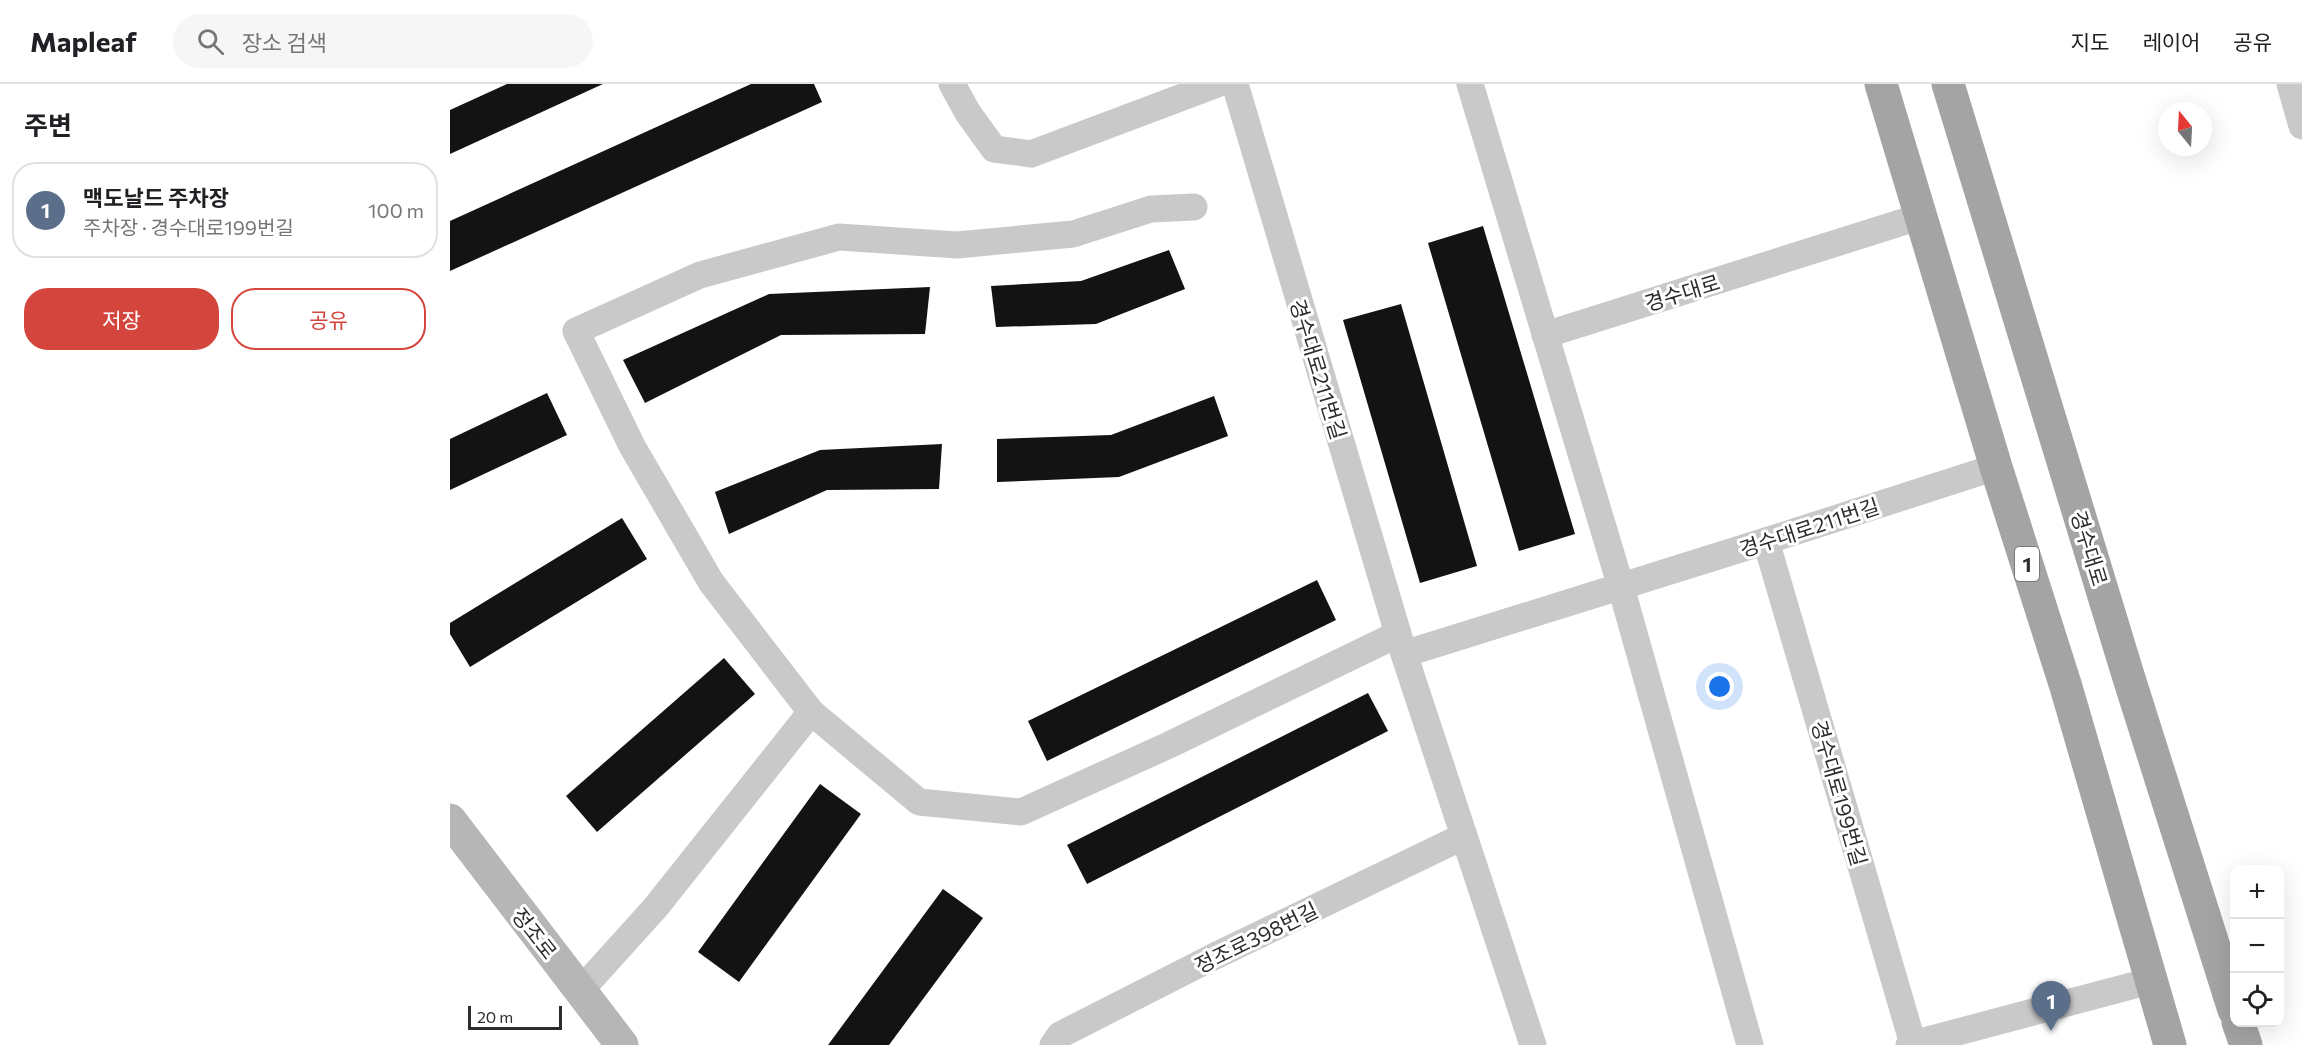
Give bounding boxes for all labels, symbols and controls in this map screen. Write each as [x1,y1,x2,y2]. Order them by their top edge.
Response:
search box [173,14,593,68]
text: Mapleaf [30,24,137,58]
icon: search [194,25,227,58]
text: 장소 검색 [242,29,327,56]
text: 지도 [2071,29,2109,54]
text: 레이어 [2142,29,2200,54]
text: 공유 [2233,29,2272,54]
north arrow [2158,102,2212,156]
text: 주변 [24,109,72,140]
text: 맥도날드 주차장 [83,184,229,211]
text: 1 [41,198,50,222]
text: 100 m [368,198,424,222]
text: 주차장 · 경수대로199번길 [83,215,294,239]
street label: 경수대로 [1641,269,1723,315]
button: 저장 [24,288,219,350]
button: 공유 [231,288,426,350]
street label: 경수대로211번길 [1286,296,1352,442]
street label: 경수대로211번길 [1736,493,1882,561]
street label: 경수대로 [2067,507,2113,589]
road number: 1 [2015,547,2039,581]
your location [1705,672,1734,701]
street label: 경수대로199번길 [1807,717,1873,869]
map controls [2230,865,2284,1027]
button: + [2230,865,2284,919]
street label: 정조로398번길 [1190,896,1322,978]
street label: 정조로 [507,902,563,964]
button: − [2230,919,2284,973]
button: locate [2230,973,2284,1027]
pin: 1 [2032,982,2070,1031]
scale bar [468,1003,562,1030]
text: 20 m [477,1007,513,1026]

